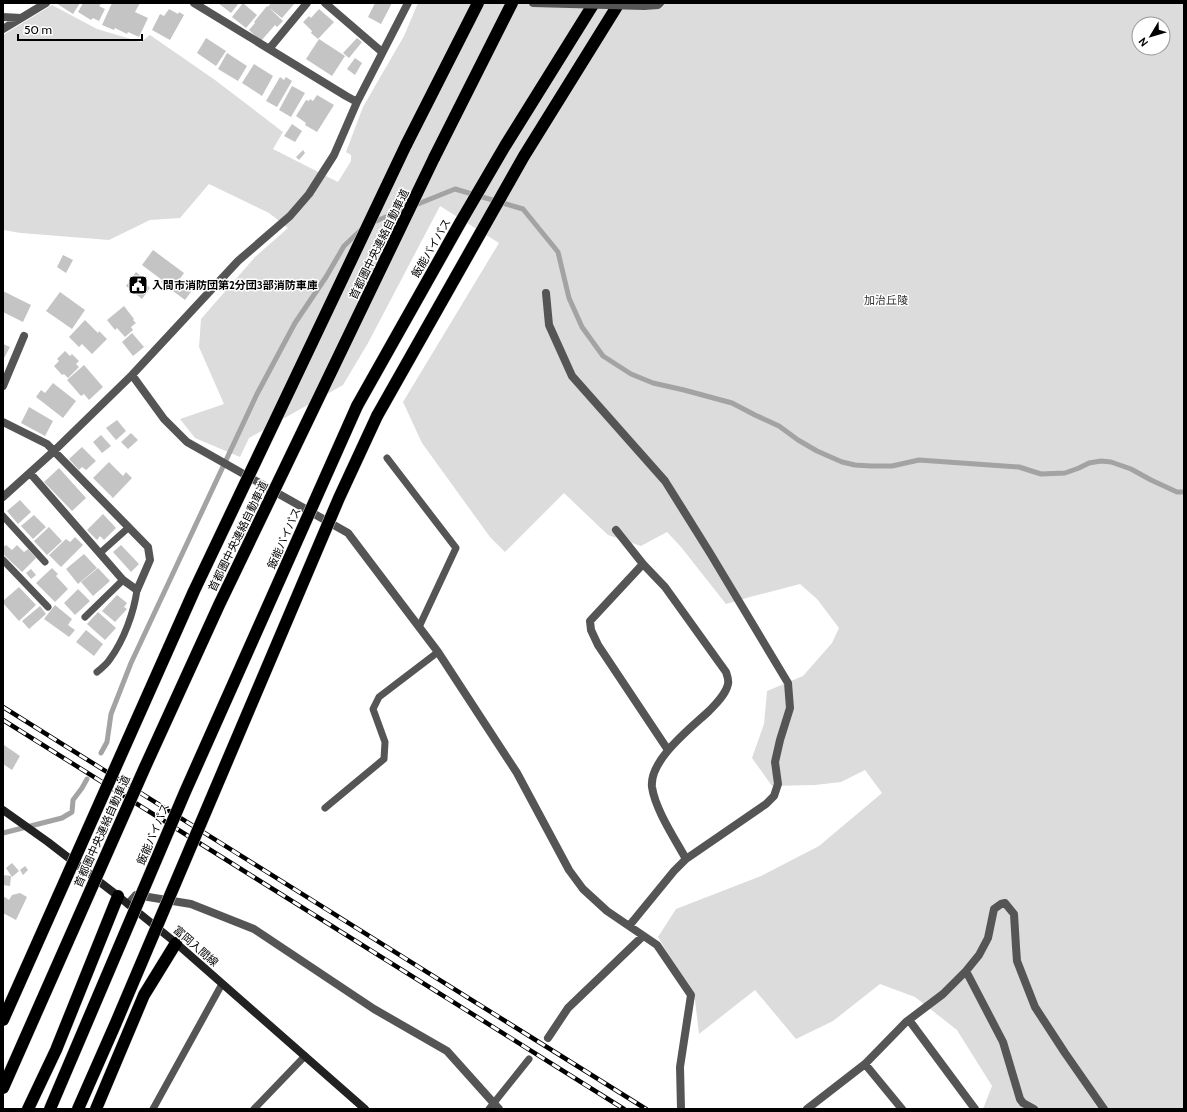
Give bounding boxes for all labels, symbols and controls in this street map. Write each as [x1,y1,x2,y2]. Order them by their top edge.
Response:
scale bar [18,16,142,42]
north arrow [1131,16,1171,56]
text: 50 m [24,22,52,37]
text: N [1135,35,1151,50]
street label: 首都圏中央連絡自動車道 [346,187,412,301]
street label: 飯能バイパス [408,216,454,280]
public building icon: 入間市消防団第2分団3部消防車庫 [127,274,149,296]
place label: 入間市消防団第2分団3部消防車庫 [152,278,318,292]
park label: 加治丘陵 [864,293,908,307]
street label: 首都圏中央連絡自動車道 [205,479,271,593]
street label: 飯能バイパス [264,505,304,571]
street label: 首都圏中央連絡自動車道 [71,773,133,889]
street label: 飯能バイパス [134,801,172,867]
street label: 富岡入間線 [171,923,221,969]

